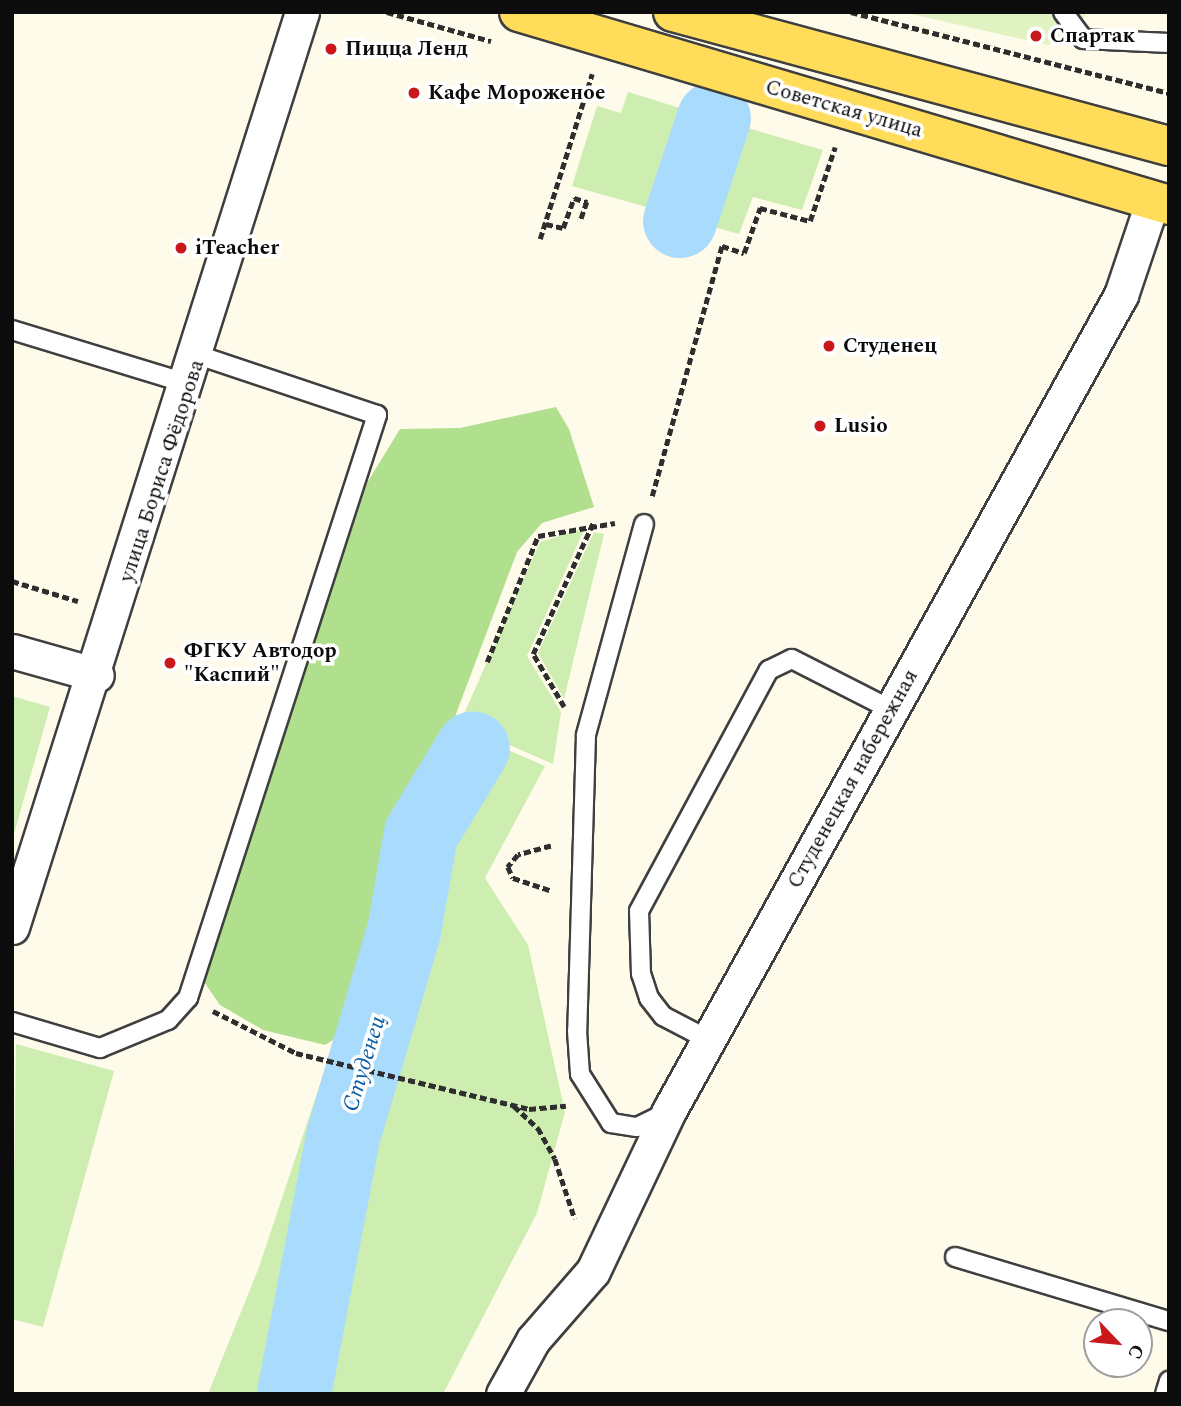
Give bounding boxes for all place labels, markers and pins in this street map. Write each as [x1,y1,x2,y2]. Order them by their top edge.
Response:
place label: Спартак [1050,23,1135,49]
marker: Спартак [1028,28,1044,44]
place label: Пицца Ленд [345,36,468,62]
marker: Пицца Ленд [323,41,339,57]
place label: Кафе Мороженое [428,80,605,106]
marker: Кафе Мороженое [406,85,422,101]
place label: iTeacher [195,235,279,261]
marker: iTeacher [173,240,189,256]
place label: Студенец [843,333,937,359]
marker: Студенец [821,338,837,354]
place label: Lusio [834,413,888,439]
marker: Lusio [812,418,828,434]
place label: ФГКУ Автодор "Каспий" [184,638,337,688]
marker: ФГКУ Автодор "Каспий" [162,655,178,671]

